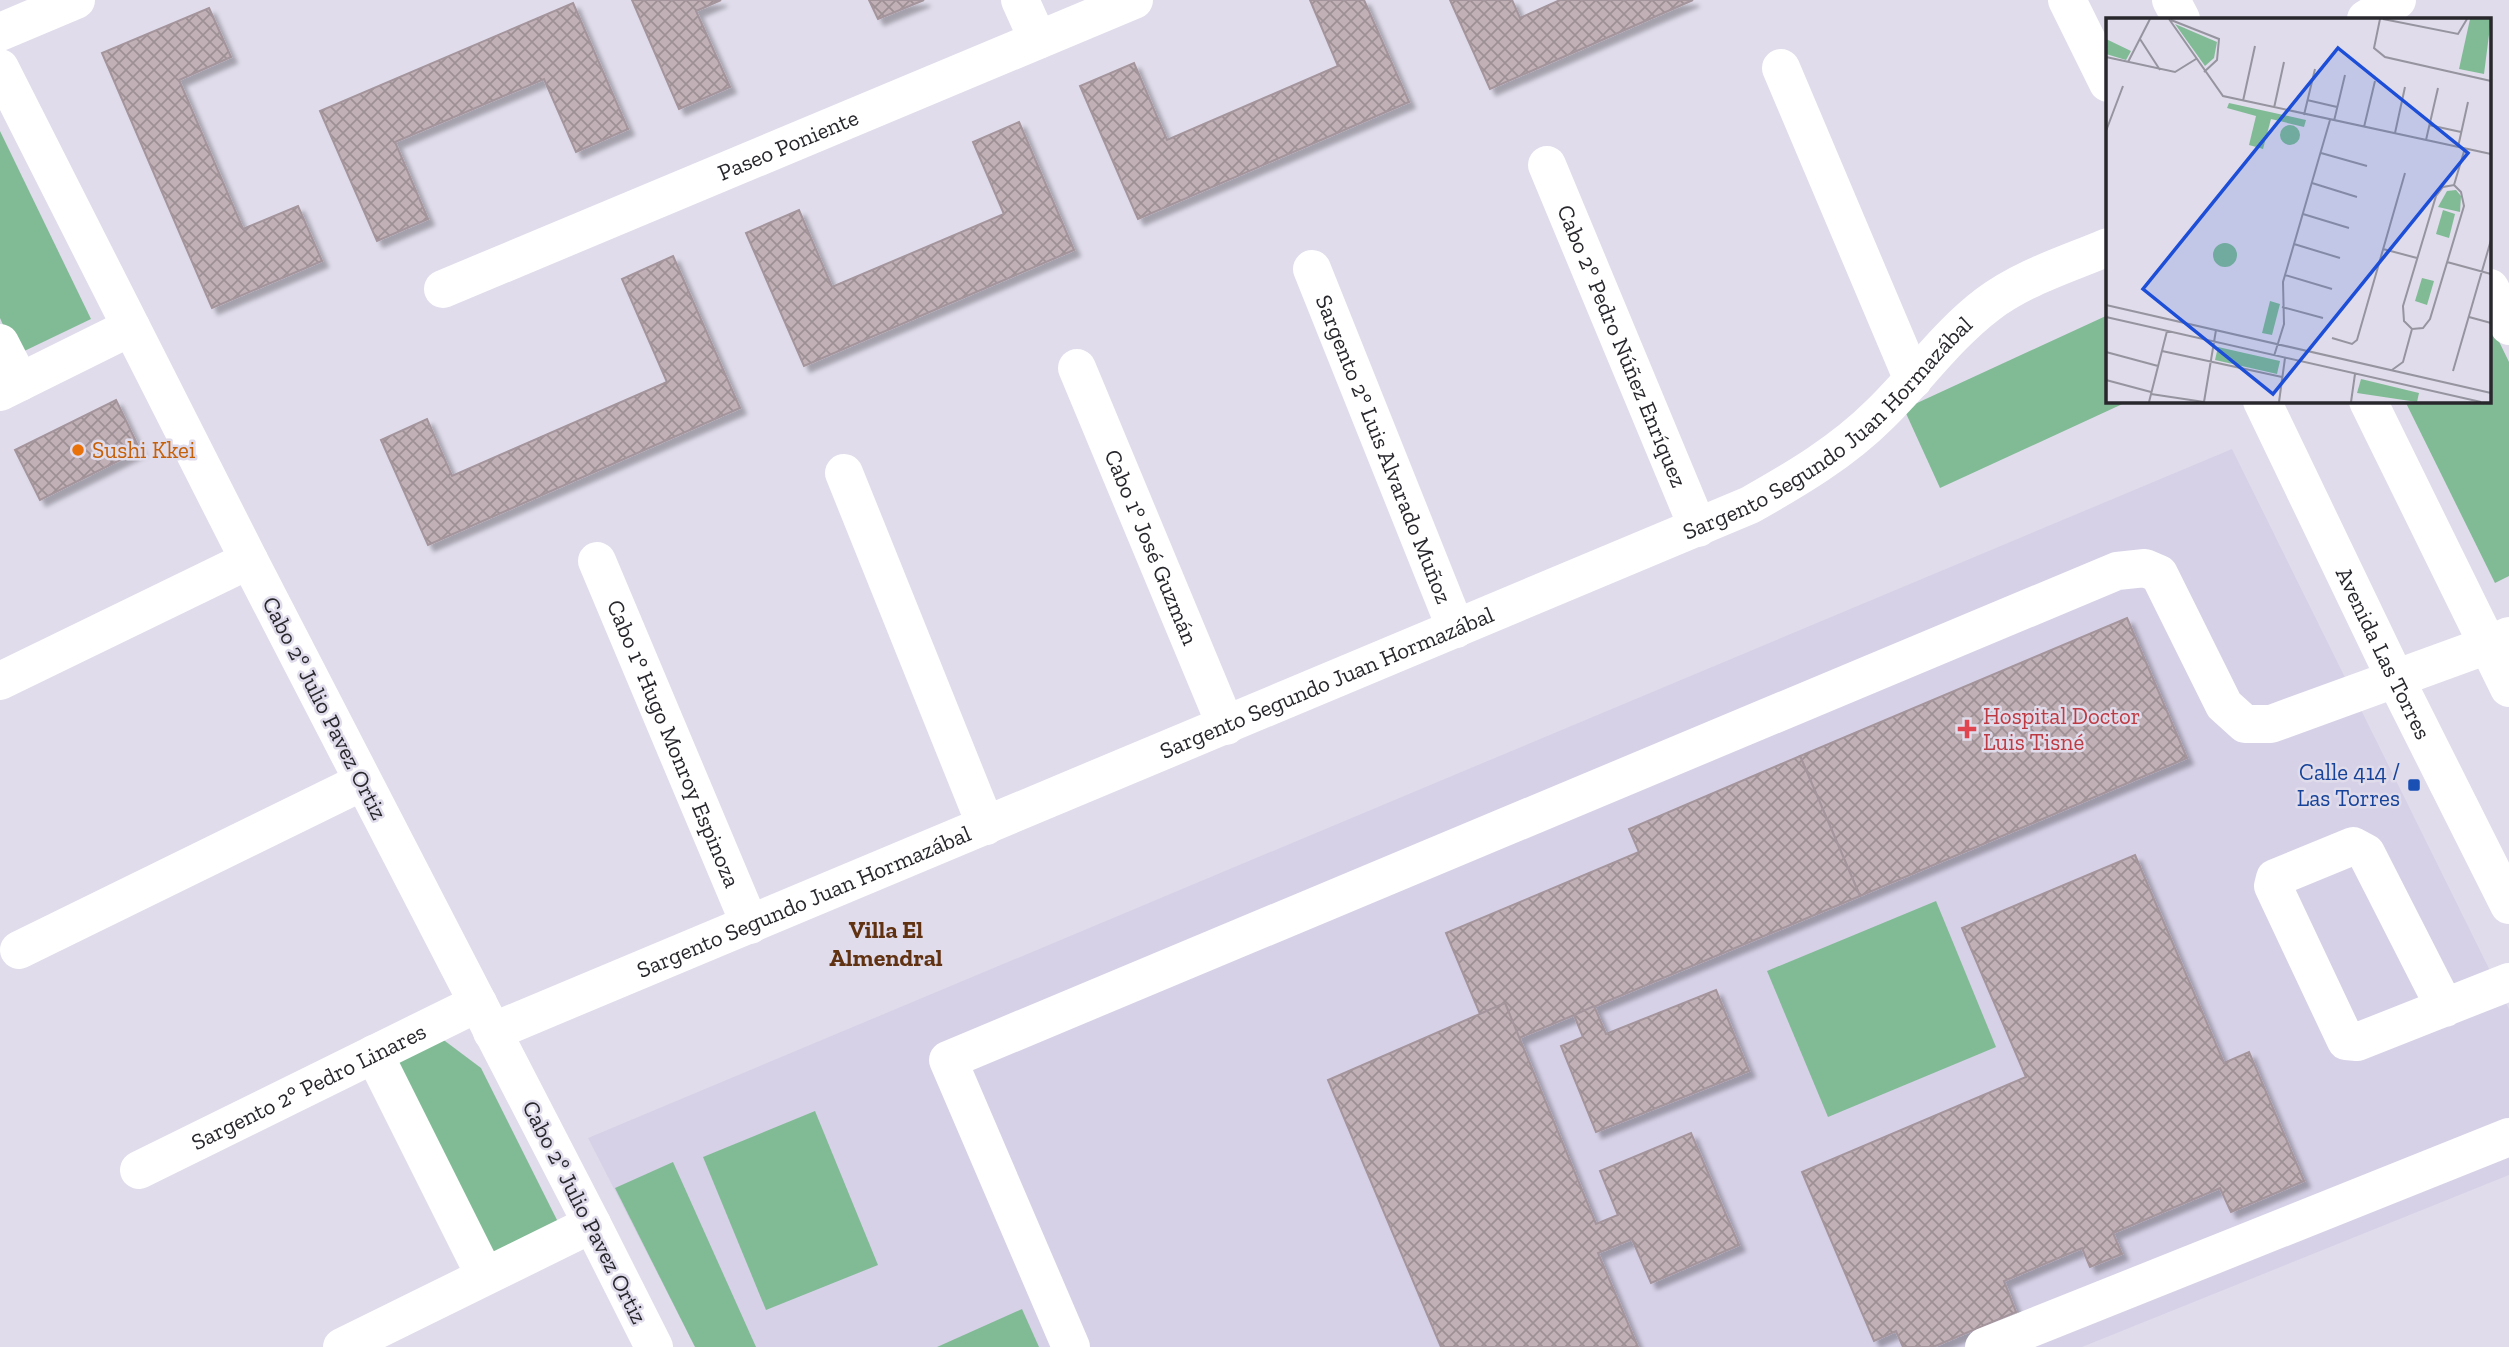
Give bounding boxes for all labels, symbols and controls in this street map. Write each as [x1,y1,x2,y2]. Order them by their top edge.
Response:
inset map [2106,18,2492,402]
street label: Paseo Poniente [714,103,862,186]
street label: Cabo 2° Pedro Núñez Enríquez [1551,201,1694,492]
street label: Sargento 2° Luis Alvarado Muñoz [1310,291,1458,608]
street label: Sargento Segundo Juan Hormazábal [1679,310,1978,546]
place label: Sushi Kkei [92,436,195,464]
marker: Sushi Kkei [70,442,86,458]
street label: Cabo 1° José Guzmán [1098,445,1205,649]
street label: Avenida Las Torres [2330,563,2437,744]
street label: Cabo 2º Julio Pavez Ortiz [256,592,394,825]
street label: Cabo 1° Hugo Monroy Espinoza [601,596,747,892]
street label: Sargento Segundo Juan Hormazábal [1156,600,1498,765]
place label: Hospital Doctor Luis Tisné [1983,702,2140,756]
marker: Hospital Doctor Luis Tisné [1957,719,1977,739]
place label: Calle 414 / Las Torres [2297,758,2400,812]
marker: Calle 414 / Las Torres [2406,777,2422,793]
street label: Sargento Segundo Juan Hormazábal [633,819,975,984]
district label: Villa El Almendral [829,915,943,972]
street label: Sargento 2° Pedro Linares [187,1017,431,1156]
street label: Cabo 2º Julio Pavez Ortiz [516,1096,654,1329]

